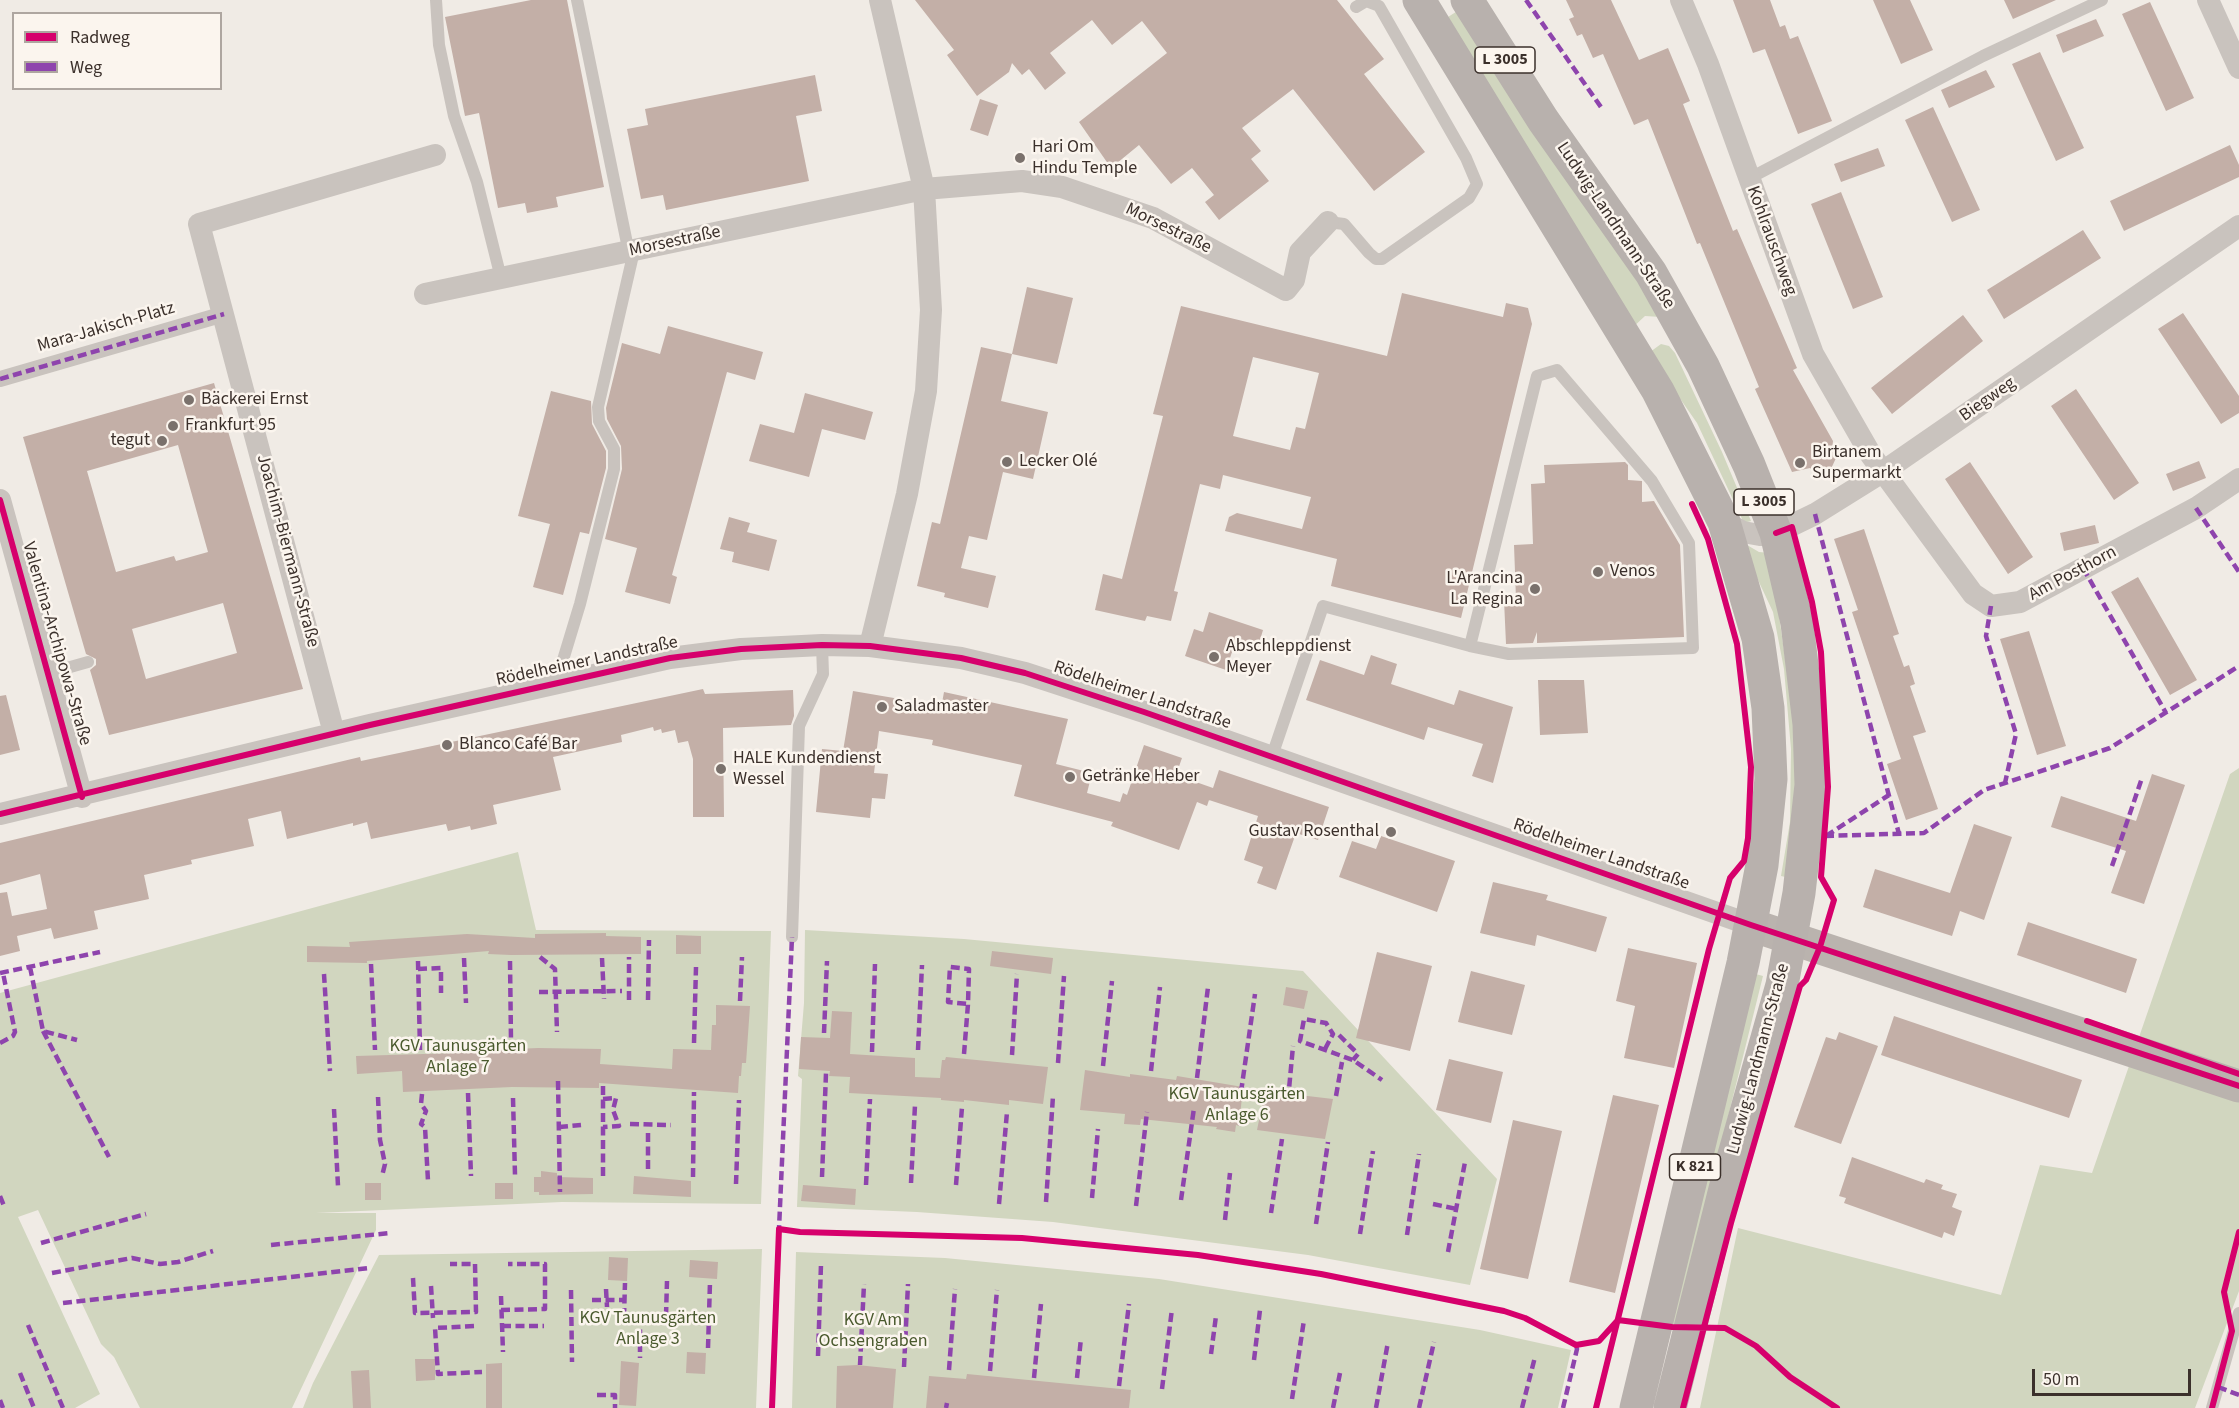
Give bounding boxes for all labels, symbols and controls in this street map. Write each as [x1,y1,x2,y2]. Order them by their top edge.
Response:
legend [12,12,222,90]
text: Radweg [70,25,130,50]
road number: L 3005 [1475,47,1535,73]
text: Weg [70,55,102,80]
place label: Hari Om Hindu Temple [1032,137,1137,180]
street label: Ludwig-Landmann-Straße [1551,139,1679,313]
marker: Hari Om Hindu Temple [1013,151,1027,165]
street label: Kohlrauschweg [1741,183,1801,299]
street label: Morsestraße [1121,199,1215,259]
street label: Morsestraße [627,222,723,262]
street label: Mara-Jakisch-Platz [35,298,177,358]
street label: Biegweg [1956,373,2020,427]
place label: Bäckerei Ernst [201,389,308,411]
marker: Bäckerei Ernst [182,393,196,407]
place label: Frankfurt 95 [185,415,276,437]
marker: Frankfurt 95 [166,419,180,433]
place label: tegut [110,430,150,452]
marker: tegut [155,434,169,448]
place label: Birtanem Supermarkt [1812,442,1901,484]
place label: Lecker Olé [1019,451,1097,473]
street label: Joachim-Biermann-Straße [251,452,323,650]
marker: Lecker Olé [1000,455,1014,469]
marker: Birtanem Supermarkt [1793,456,1807,470]
road number: L 3005 [1734,489,1794,515]
street label: Valentina-Archipowa-Straße [17,540,95,748]
street label: Am Posthorn [2025,542,2121,606]
place label: Venos [1610,561,1655,583]
marker: Venos [1591,565,1605,579]
place label: L'Arancina La Regina [1446,568,1523,610]
marker: L'Arancina La Regina [1528,582,1542,596]
street label: Rödelheimer Landstraße [494,632,680,692]
place label: Abschleppdienst Meyer [1226,636,1351,678]
marker: Abschleppdienst Meyer [1207,650,1221,664]
street label: Rödelheimer Landstraße [1051,657,1233,735]
place label: Saladmaster [894,696,989,718]
marker: Saladmaster [875,700,889,714]
place label: Blanco Café Bar [459,734,577,756]
marker: Blanco Café Bar [440,738,454,752]
place label: HALE Kundendienst Wessel [733,748,881,790]
marker: HALE Kundendienst Wessel [714,762,728,776]
place label: Getränke Heber [1082,766,1200,788]
marker: Getränke Heber [1063,770,1077,784]
street label: Rödelheimer Landstraße [1510,815,1692,895]
place label: Gustav Rosenthal [1249,821,1379,843]
marker: Gustav Rosenthal [1384,825,1398,839]
street label: Ludwig-Landmann-Straße [1723,961,1795,1157]
park label: KGV Taunusgärten Anlage 7 [390,1036,526,1078]
park label: KGV Taunusgärten Anlage 6 [1169,1084,1305,1126]
road number: K 821 [1670,1154,1720,1180]
park label: KGV Taunusgärten Anlage 3 [580,1308,716,1350]
park label: KGV Am Ochsengraben [819,1310,927,1352]
scale bar [2035,1357,2194,1395]
text: 50 m [2043,1367,2079,1392]

